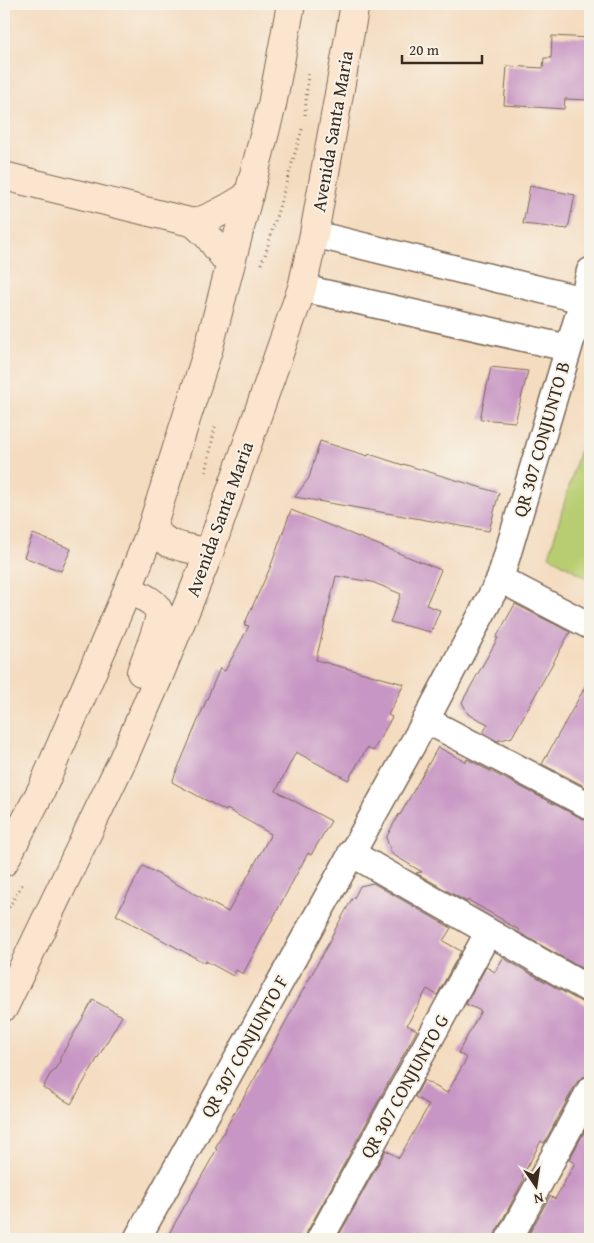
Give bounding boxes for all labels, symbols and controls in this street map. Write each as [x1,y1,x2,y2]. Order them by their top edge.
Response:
scale bar [402,32,482,64]
text: 20 m [409,39,440,60]
street label: Avenida Santa Maria [304,48,360,214]
street label: QR 307 CONJUNTO B [505,358,577,520]
street label: Avenida Santa Maria [178,437,260,601]
street label: QR 307 CONJUNTO F [193,970,295,1122]
street label: QR 307 CONJUNTO G [353,1009,455,1163]
north arrow [512,1160,562,1210]
text: N [531,1188,546,1210]

